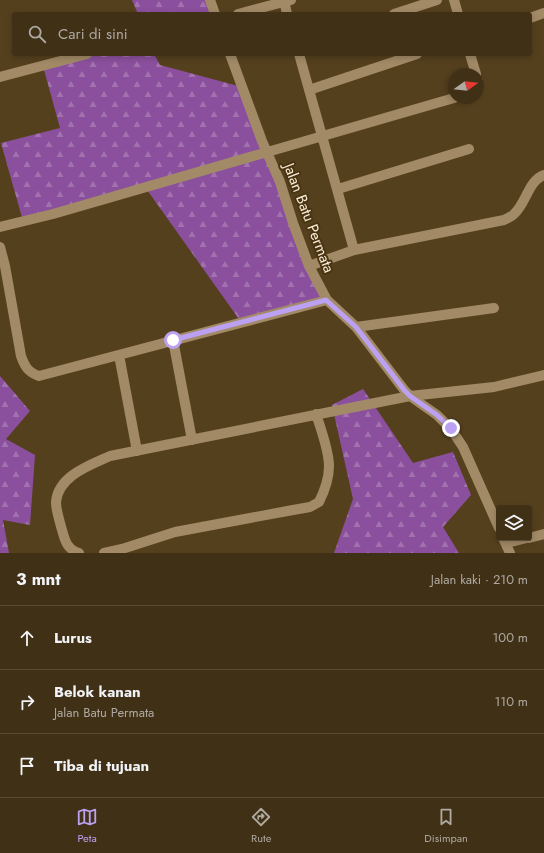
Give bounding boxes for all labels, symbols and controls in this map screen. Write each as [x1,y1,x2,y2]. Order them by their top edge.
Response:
search box [12,12,532,56]
icon: search [26,23,48,45]
text: Cari di sini [58,23,128,45]
north arrow [448,68,484,104]
street label: Jalan Batu Permata [277,158,340,276]
route start [164,331,182,349]
route end [442,419,460,437]
map controls [496,505,532,541]
button: layers [496,505,532,541]
text: 3 mnt [16,567,61,591]
text: Jalan kaki · 210 m [431,570,528,589]
icon: ahead [16,627,38,649]
text: Lurus [54,627,92,649]
text: 100 m [493,628,528,647]
text: Belok kanan [54,681,141,703]
icon: right [16,691,38,713]
text: 110 m [494,692,528,711]
text: Jalan Batu Permata [54,703,154,722]
icon: arrive [16,755,38,777]
text: Tiba di tujuan [54,755,149,777]
tab: Peta [76,806,98,846]
tab: Rute [250,806,272,846]
tab: Disimpan [424,806,468,846]

